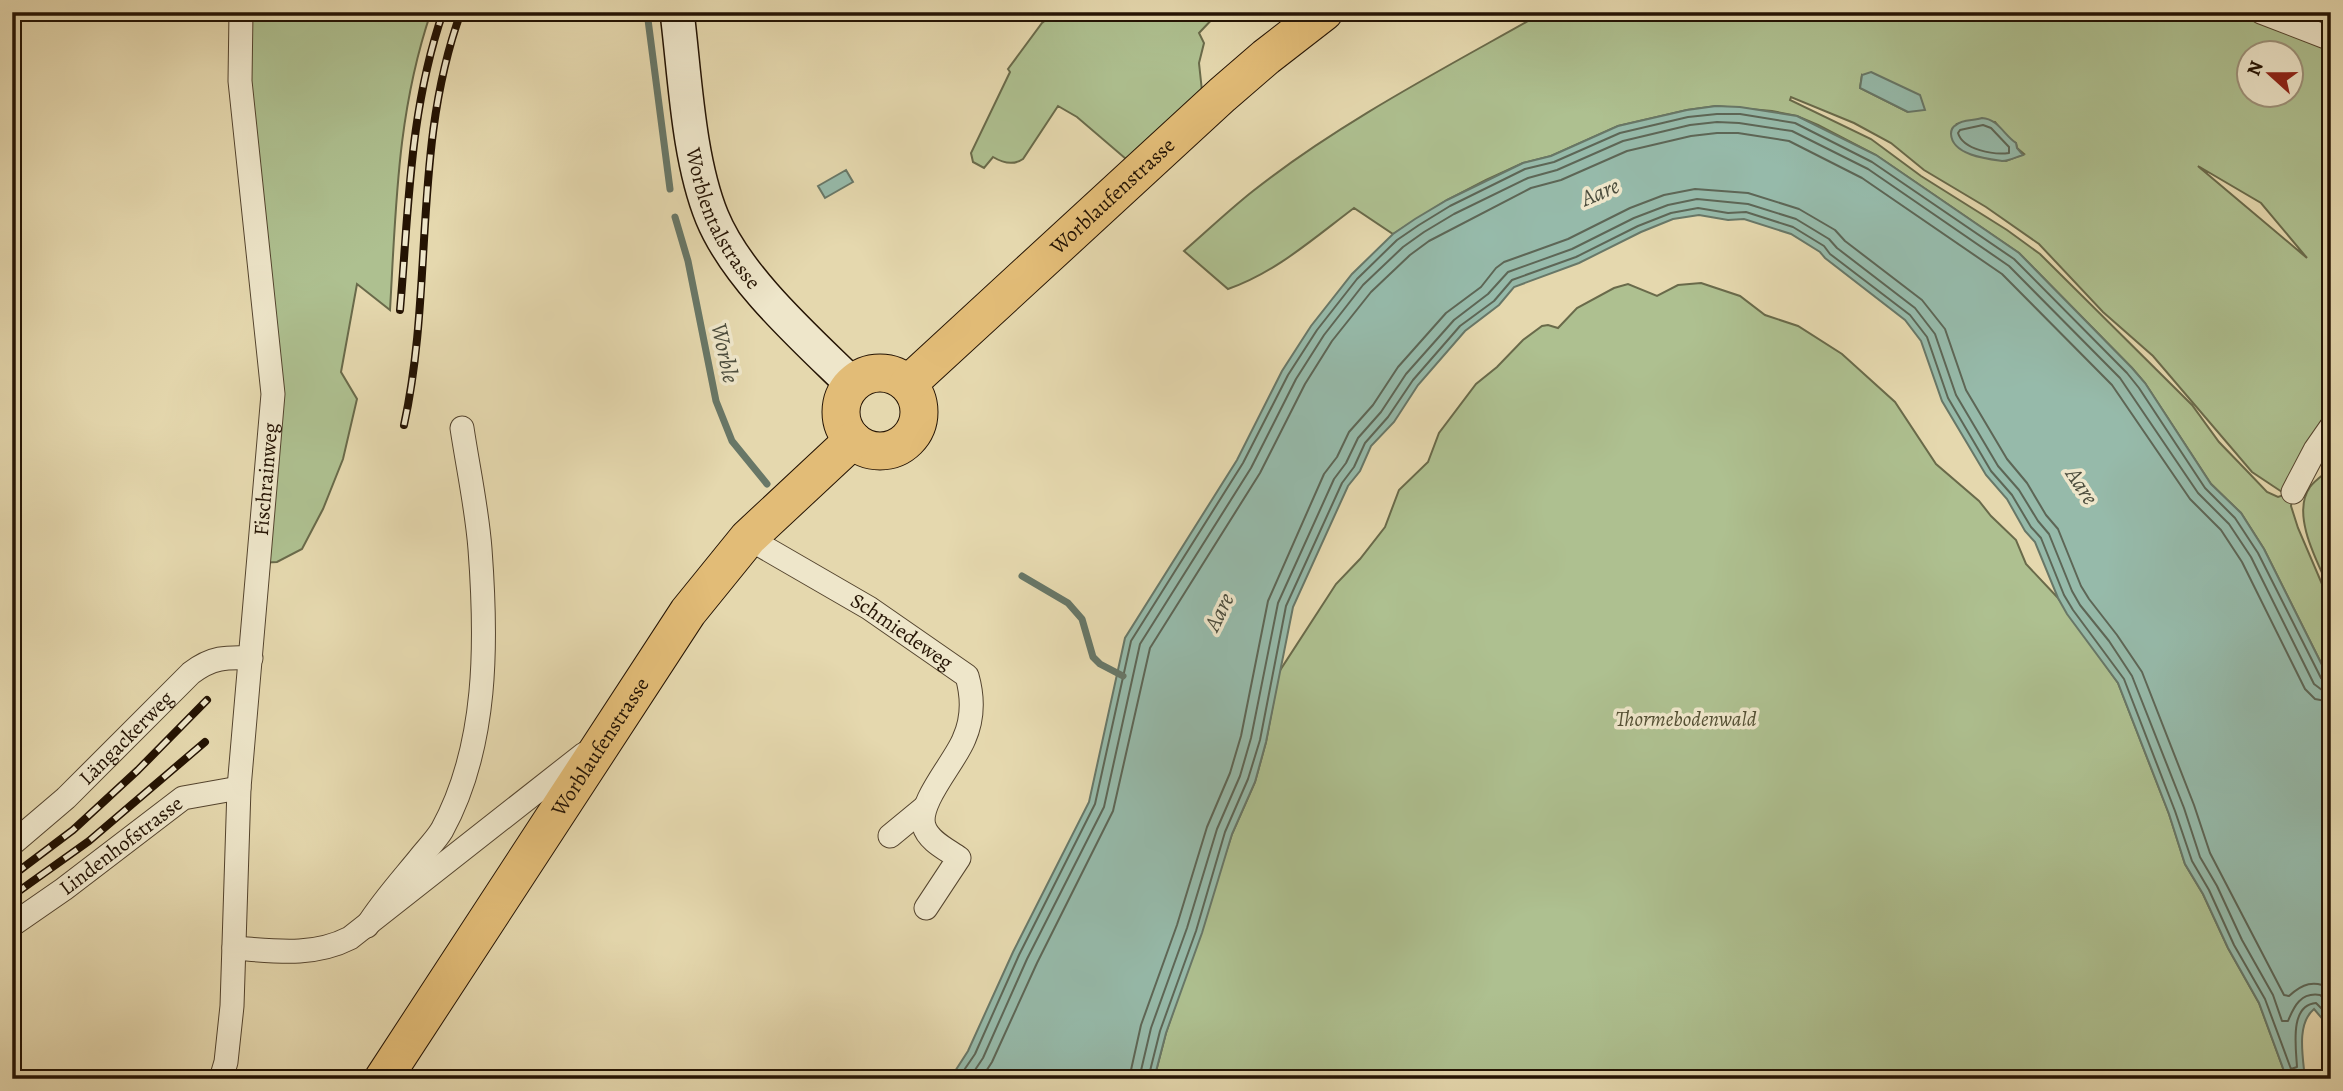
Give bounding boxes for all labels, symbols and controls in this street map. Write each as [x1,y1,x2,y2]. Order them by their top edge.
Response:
north arrow [2234,38,2304,108]
text: N [2240,57,2270,79]
street label: Worblaufenstrasse [1043,131,1181,261]
street label: Worblentalstrasse [679,144,767,295]
water label: Aare [1575,170,1624,214]
water label: Worble [704,320,746,386]
street label: Fischrainweg [247,421,285,537]
water label: Aare [2058,460,2106,511]
street label: Schmiedeweg [845,586,959,677]
water label: Aare [1196,588,1241,637]
street label: Worblaufenstrasse [544,672,656,822]
street label: Längackerweg [73,684,180,791]
park label: Thormebodenwald [1616,705,1757,733]
street label: Lindenhofstrasse [54,789,188,902]

